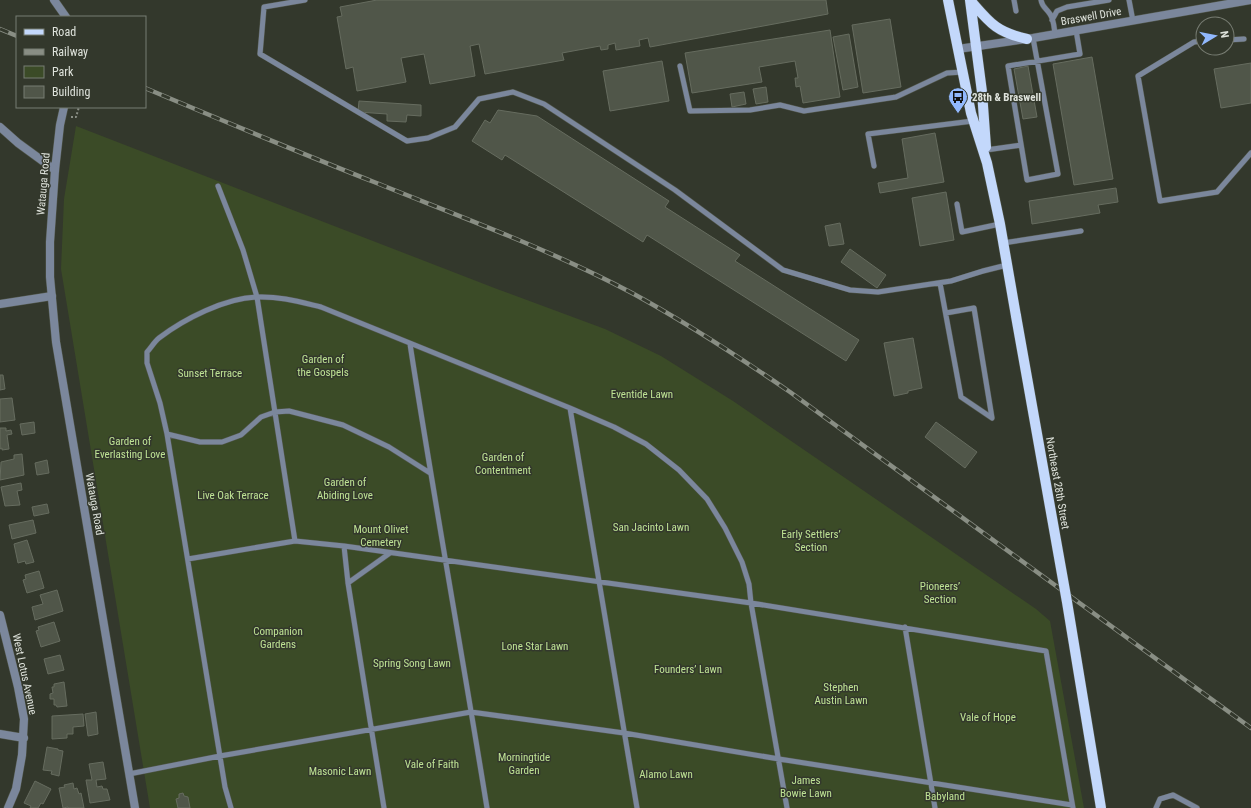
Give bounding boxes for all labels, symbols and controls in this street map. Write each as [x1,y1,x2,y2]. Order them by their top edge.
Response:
street label: Braswell Drive [1060,5,1122,28]
legend [16,16,146,108]
north arrow [1195,16,1235,56]
text: Road [52,25,76,39]
text: N [1217,30,1231,39]
text: Railway [52,45,88,59]
text: Park [52,65,74,79]
text: Building [52,85,90,99]
bus stop icon: 28th & Braswell [947,86,969,114]
place label: 28th & Braswell [972,91,1041,104]
street label: Watauga Road [34,152,53,216]
park label: Garden of the Gospels [297,353,349,379]
park label: Sunset Terrace [178,367,242,380]
park label: Eventide Lawn [611,388,673,401]
park label: Garden of Everlasting Love [95,435,165,461]
street label: Northeast 28th Street [1043,436,1072,530]
park label: Garden of Contentment [475,451,531,477]
street label: Watauga Road [83,472,106,536]
park label: Garden of Abiding Love [317,476,373,502]
park label: Live Oak Terrace [197,489,269,502]
park label: San Jacinto Lawn [613,521,689,534]
park label: Mount Olivet Cemetery [354,523,408,549]
park label: Early Settlers’ Section [781,528,841,554]
park label: Pioneers’ Section [920,580,960,606]
park label: Companion Gardens [253,625,303,651]
street label: West Lotus Avenue [10,632,39,716]
park label: Lone Star Lawn [502,640,568,653]
park label: Spring Song Lawn [373,657,451,670]
park label: Founders’ Lawn [654,663,722,676]
park label: Stephen Austin Lawn [814,681,868,707]
park label: Vale of Hope [960,711,1016,724]
park label: Morningtide Garden [498,751,550,777]
park label: Vale of Faith [405,758,459,771]
park label: Masonic Lawn [309,765,371,778]
park label: Alamo Lawn [639,768,693,781]
park label: James Bowie Lawn [780,774,832,800]
park label: Babyland [925,790,965,803]

